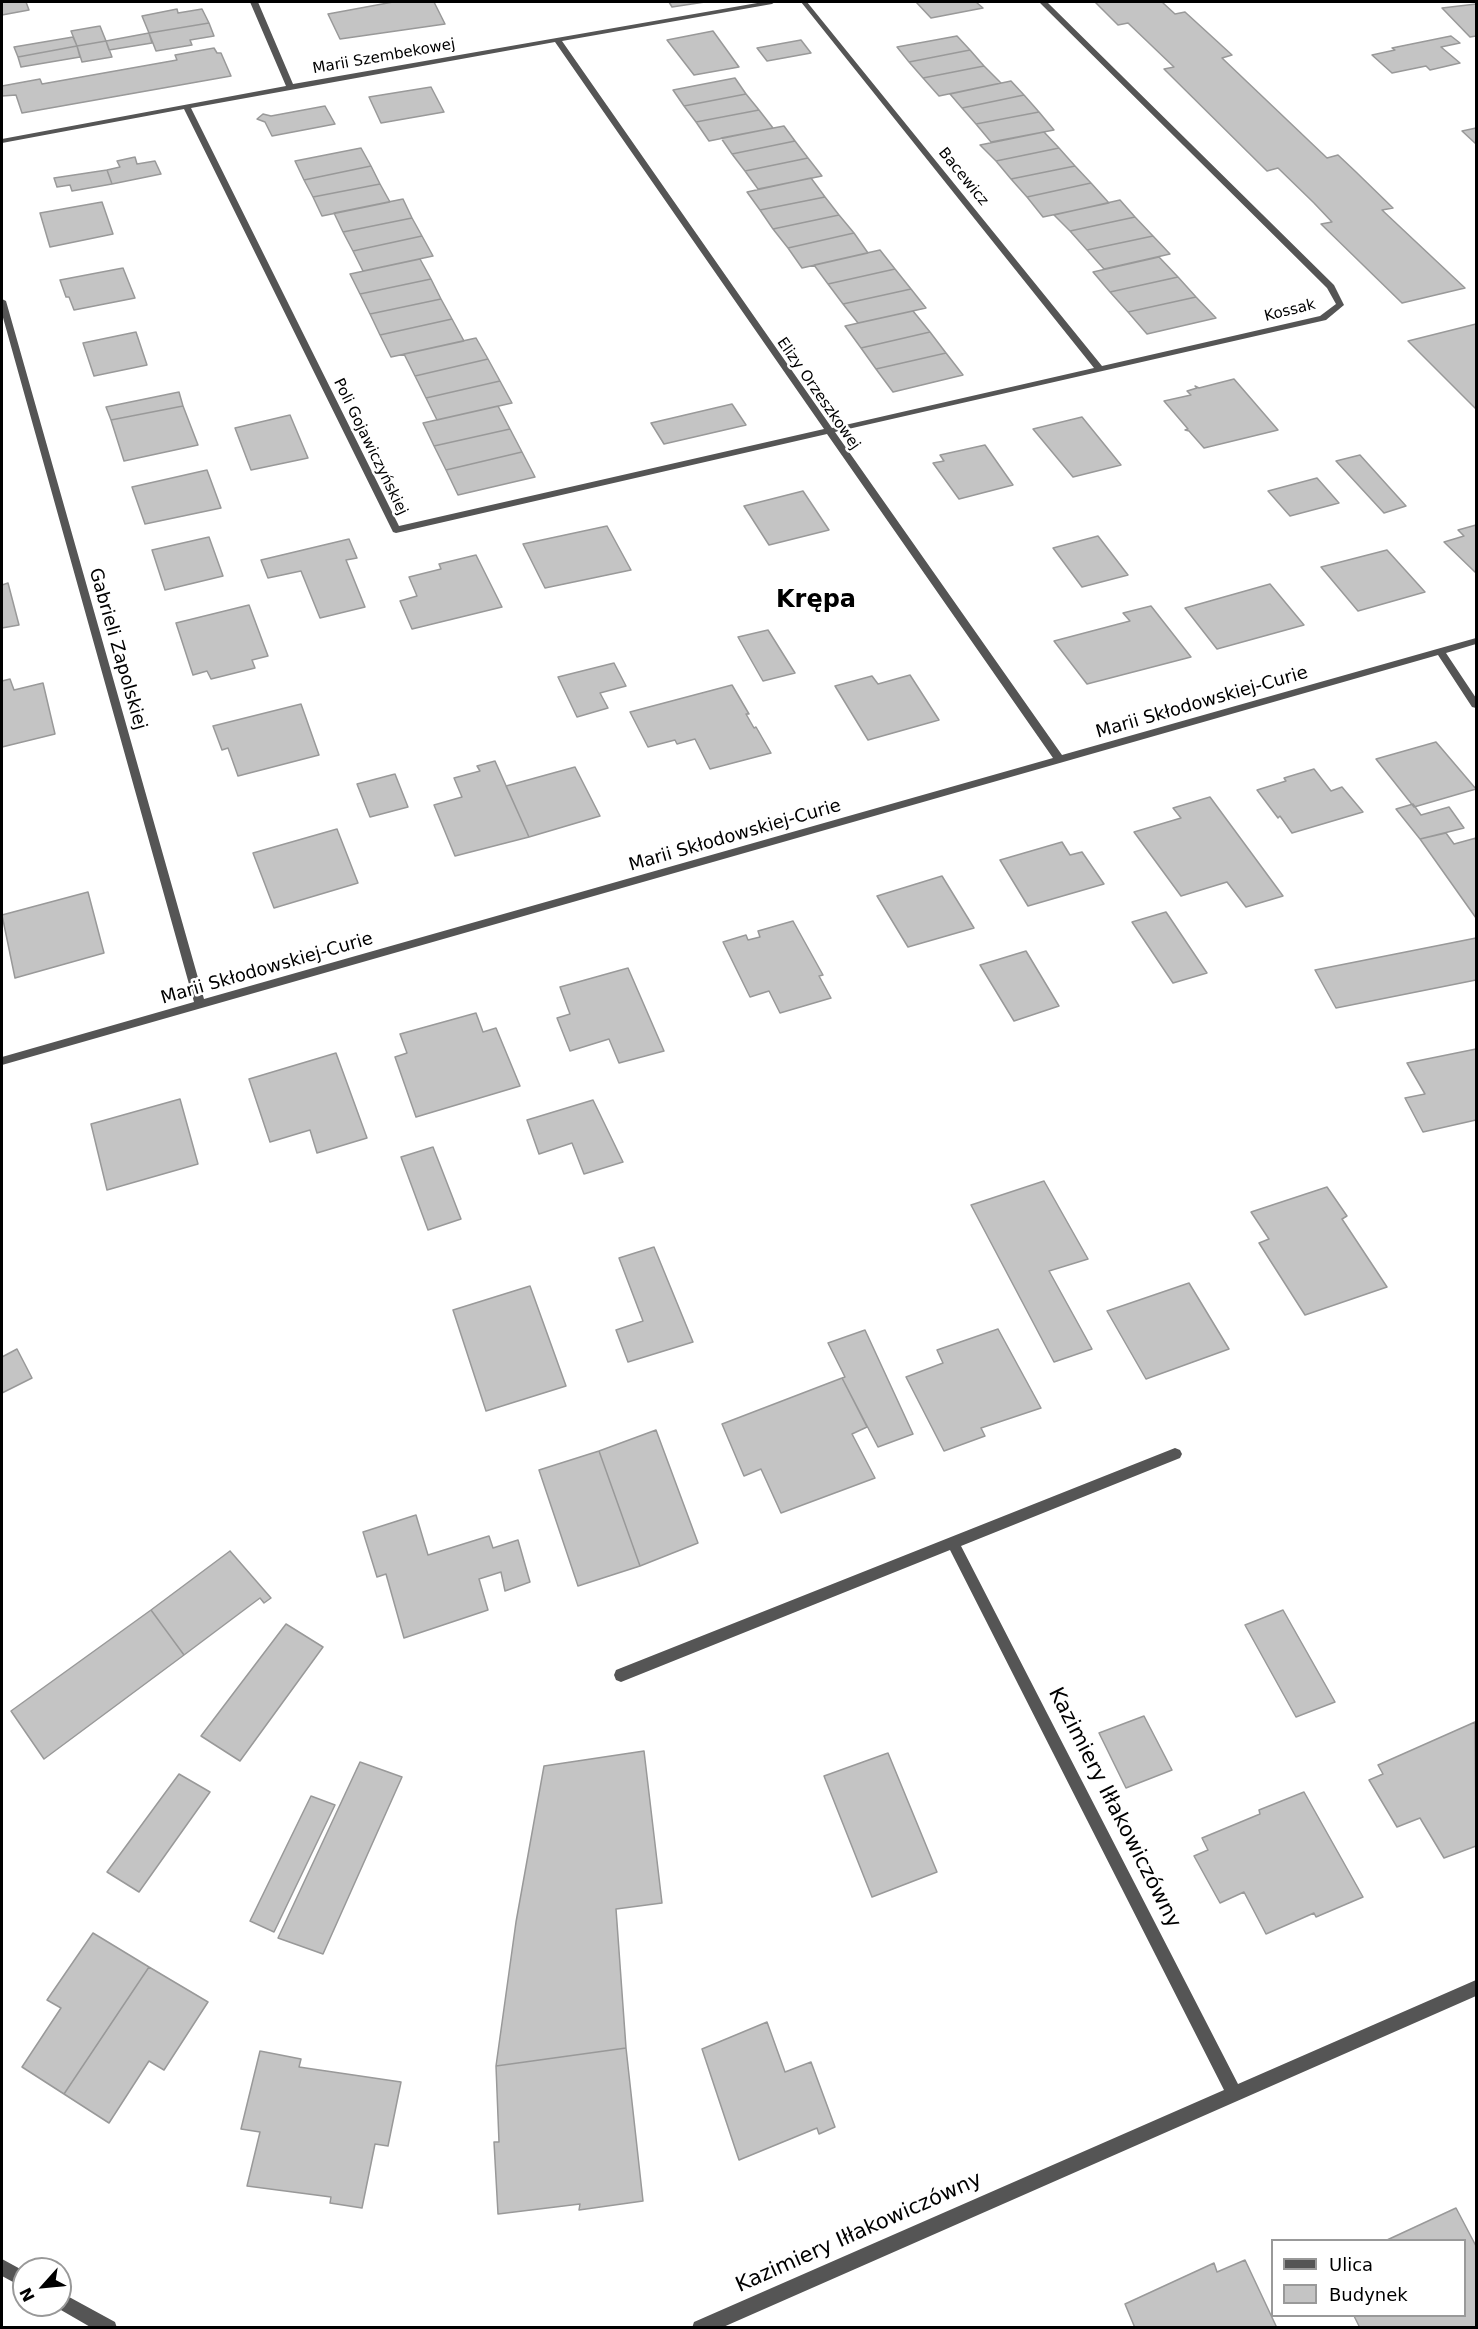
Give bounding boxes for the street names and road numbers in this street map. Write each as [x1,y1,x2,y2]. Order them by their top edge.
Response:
street label: Marii Szembekowej [311,36,457,78]
street label: Bacewicz [934,144,992,210]
street label: Kossak [1263,296,1317,326]
street label: Elizy Orzeszkowej [772,334,864,454]
street label: Poli Gojawiczyńskiej [329,376,411,518]
street label: Gabrieli Zapolskiej [84,566,150,732]
street label: Marii Skłodowskiej-Curie [1093,662,1311,744]
street label: Marii Skłodowskiej-Curie [626,795,844,877]
street label: Marii Skłodowskiej-Curie [158,928,376,1010]
street label: Kazimiery Iłłakowiczówny [1042,1683,1186,1933]
street label: Kazimiery Iłłakowiczówny [732,2167,986,2299]

